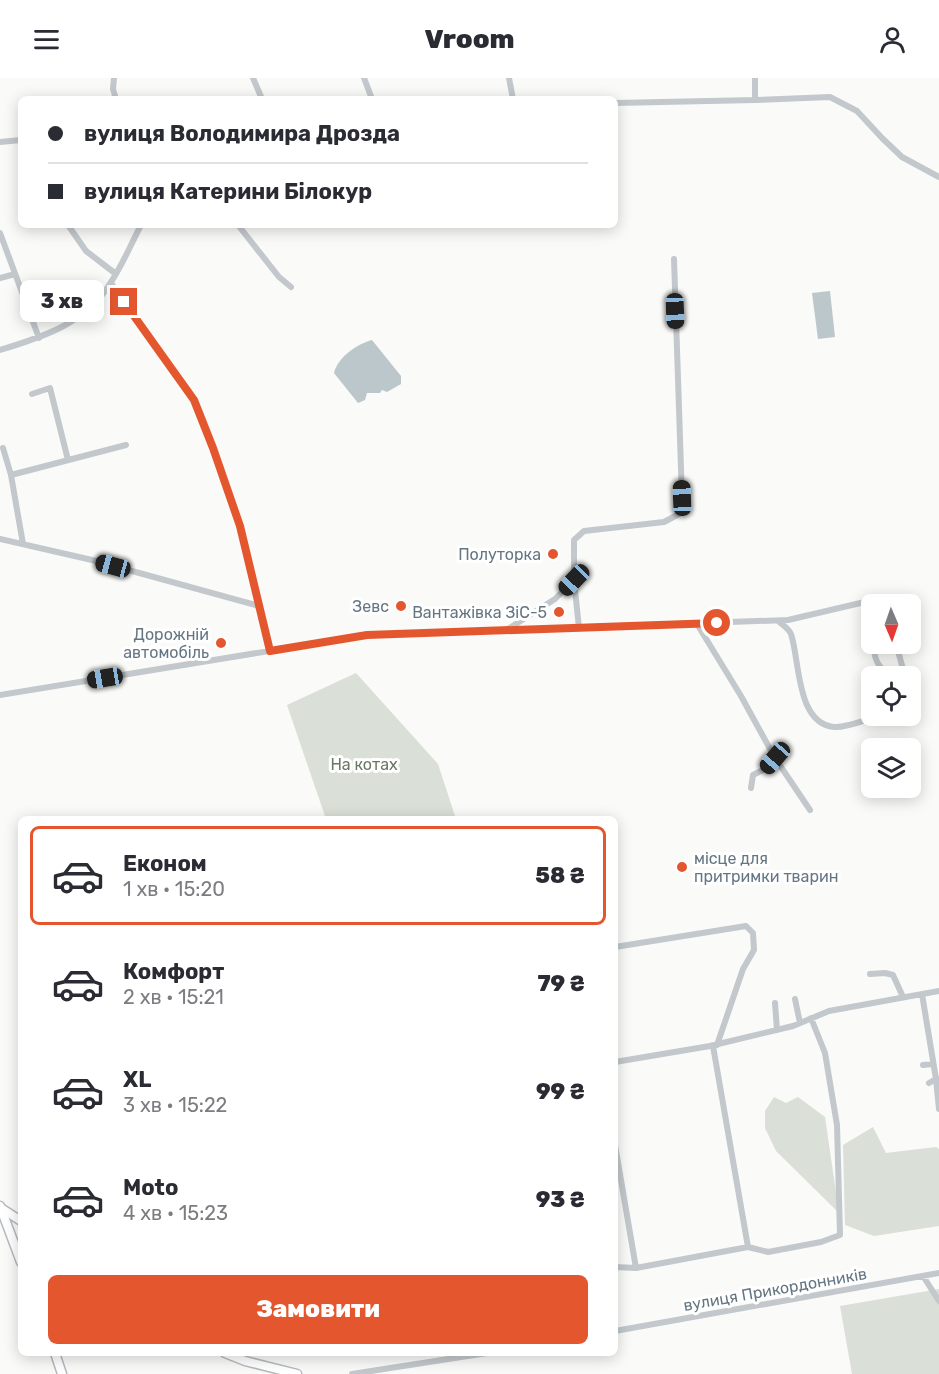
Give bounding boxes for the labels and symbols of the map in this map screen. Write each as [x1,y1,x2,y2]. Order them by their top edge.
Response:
callout: 3 хв [19,281,103,323]
route end [110,288,137,315]
car [665,293,685,329]
car [672,480,692,516]
place label: Полуторка [458,545,541,564]
marker: Полуторка [546,547,560,561]
car [93,553,133,579]
car [555,561,593,599]
north arrow [861,594,921,654]
place label: Зевс [352,597,389,616]
marker: Зевс [394,599,408,613]
place label: Вантажівка ЗіС-5 [412,603,547,622]
marker: Вантажівка ЗіС-5 [552,605,566,619]
route start [703,609,730,636]
place label: Дорожній автомобіль [123,625,209,662]
marker: Дорожній автомобіль [214,636,228,650]
car [86,666,124,690]
car [756,739,794,777]
park label: На котах [330,755,398,774]
place label: місце для притримки тварин [694,849,838,886]
marker: місце для притримки тварин [675,860,689,874]
street label: вулиця Прикордонників [682,1264,868,1315]

